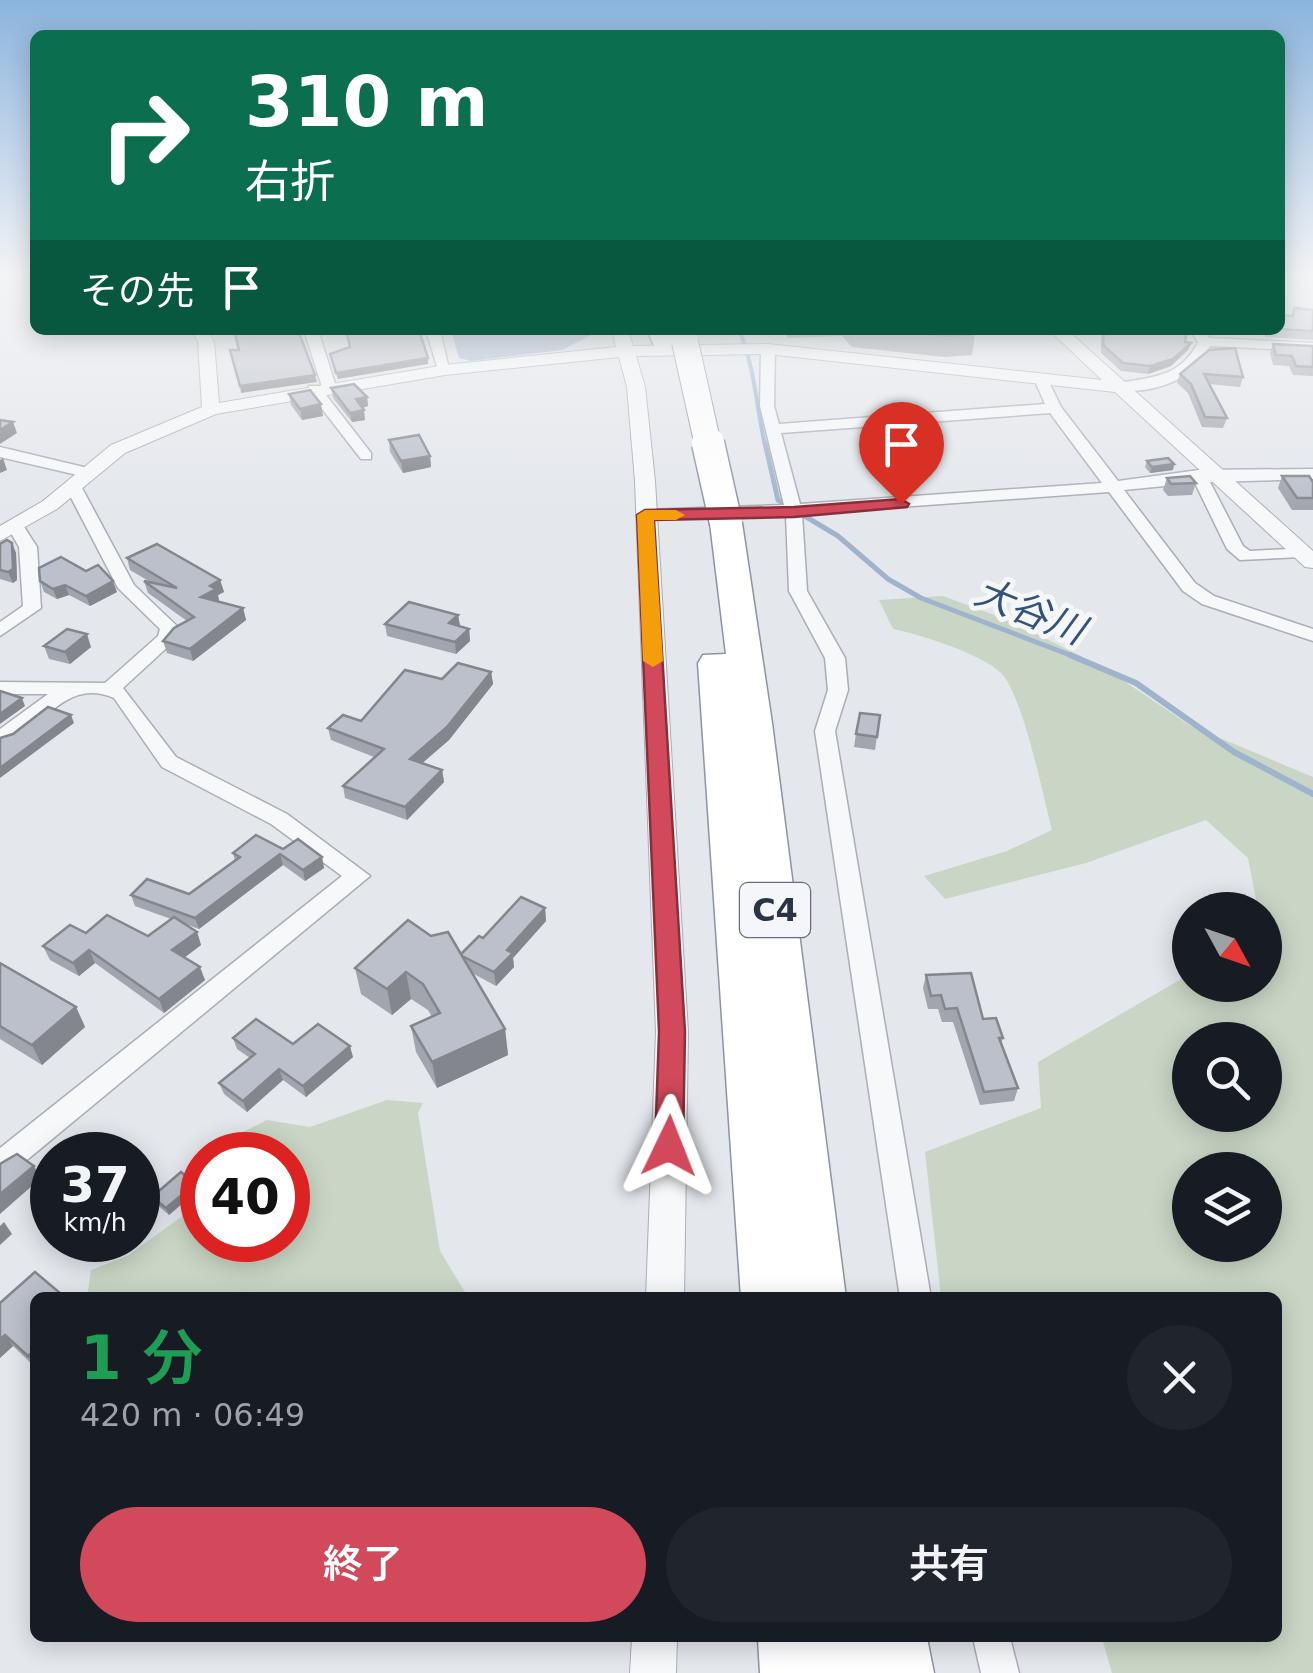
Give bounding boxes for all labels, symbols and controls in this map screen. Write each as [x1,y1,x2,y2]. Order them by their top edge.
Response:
text: 310 m [245,61,488,143]
icon: right [80,70,210,200]
text: 右折 [245,155,335,208]
icon: arrive [214,260,269,315]
text: その先 [80,269,194,313]
pin [859,402,944,505]
icon: arrive [874,417,929,472]
water label: 大谷川 [969,569,1095,654]
road number: C4 [740,883,810,937]
north arrow [1172,892,1282,1002]
map controls [1172,892,1282,1262]
button: search [1172,1022,1282,1132]
position arrow [617,1094,721,1198]
speed limit sign: 40 [180,1132,310,1262]
button: layers [1172,1152,1282,1262]
text: 37 [60,1156,130,1214]
text: km/h [63,1208,127,1237]
text: 1 分 [80,1323,203,1393]
button: close [1127,1325,1232,1430]
text: 420 m · 06:49 [80,1396,305,1434]
button: 終了 [80,1507,646,1622]
button: 共有 [666,1507,1232,1622]

